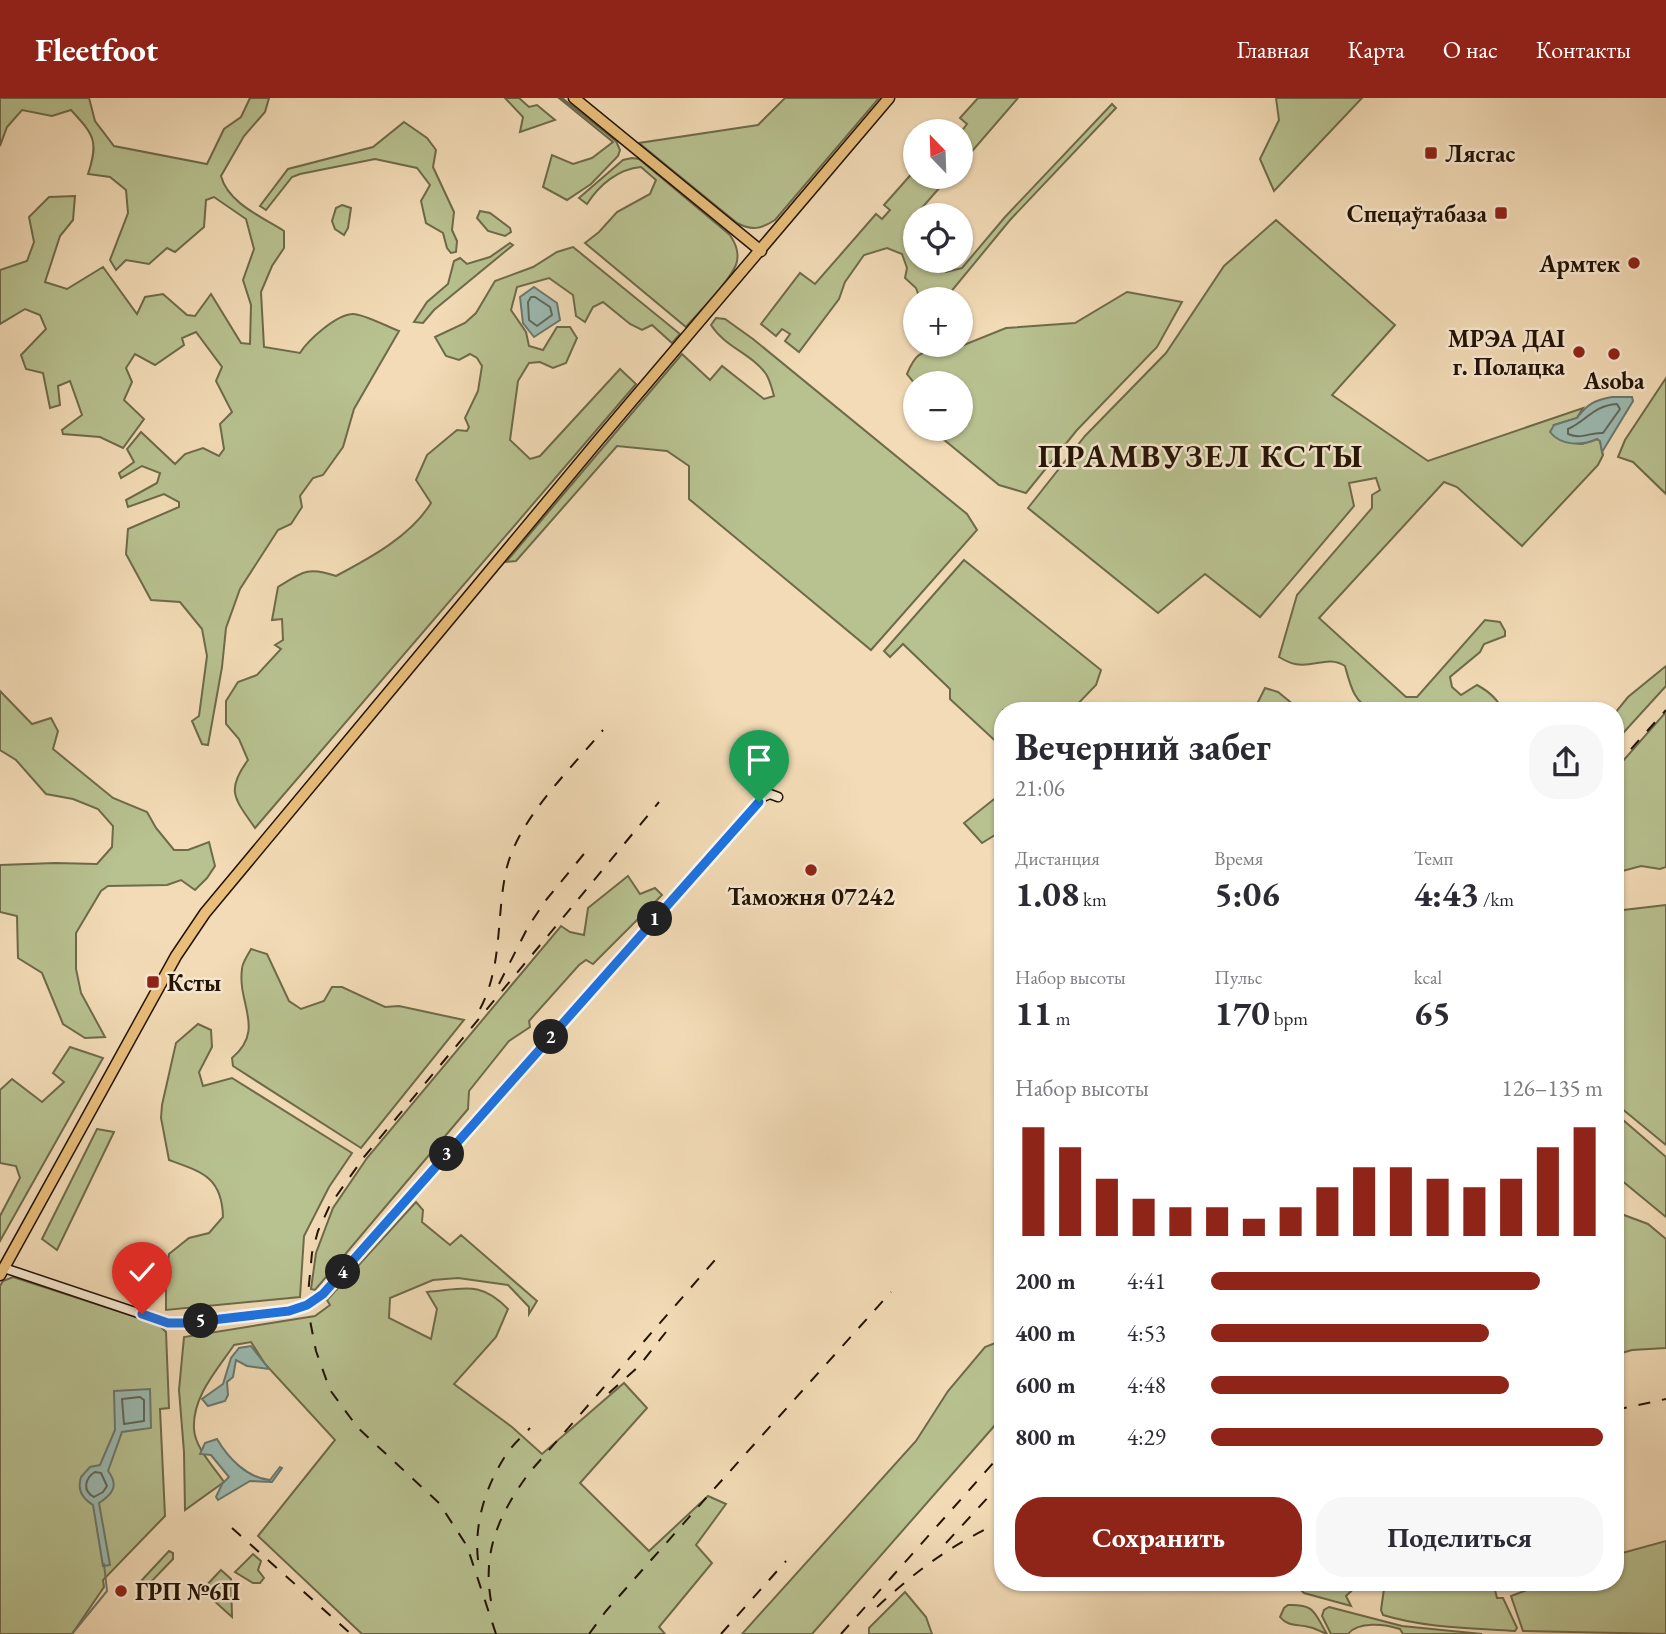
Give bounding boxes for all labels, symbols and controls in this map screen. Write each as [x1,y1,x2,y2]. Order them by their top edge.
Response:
text: Fleetfoot [35,28,158,71]
text: Главная [1236,34,1310,65]
text: Карта [1348,34,1405,65]
text: О нас [1443,34,1498,65]
text: Контакты [1536,34,1631,65]
north arrow [903,119,973,189]
map controls [903,119,973,441]
place label: Лясгас [1445,138,1515,169]
marker: Лясгас [1423,145,1439,161]
place label: Спецаўтабаза [1347,198,1487,230]
button: locate [903,203,973,273]
marker: Спецаўтабаза [1493,205,1509,221]
place label: Армтек [1538,248,1621,279]
marker: Армтек [1626,255,1642,271]
button: + [903,287,973,357]
place label: МРЭА ДАІ г. Полацка [1448,323,1565,382]
marker: МРЭА ДАІ г. Полацка [1571,344,1587,360]
marker: Asoba [1606,346,1622,362]
place label: Asoba [1583,365,1645,396]
button: − [903,371,973,441]
district label: ПРАМВУЗЕЛ КСТЫ [1038,435,1364,477]
text: Вечерний забег [1015,722,1271,771]
button: share [1529,725,1603,799]
pin [729,730,789,802]
icon: arrive [740,741,778,779]
text: 21:06 [1015,773,1065,803]
text: Дистанция [1015,846,1100,871]
text: Время [1214,846,1263,871]
text: Темп [1414,846,1453,871]
marker: Таможня 07242 [803,862,819,878]
text: 1.08 [1015,871,1079,916]
text: 5:06 [1214,871,1280,916]
text: 4:43 [1414,871,1479,916]
place label: Таможня 07242 [727,881,895,912]
text: km [1079,887,1107,912]
text: /km [1479,887,1514,912]
pin: 1 [638,902,672,936]
text: 1 [649,906,660,931]
text: Набор высоты [1015,965,1126,990]
text: Пульс [1214,965,1262,990]
text: kcal [1414,965,1442,990]
place label: Ксты [167,967,221,998]
marker: Ксты [145,974,161,990]
text: 11 [1015,990,1052,1035]
text: 170 [1214,990,1270,1035]
text: 65 [1414,990,1451,1035]
text: m [1052,1006,1071,1031]
text: bpm [1270,1006,1308,1031]
pin: 2 [534,1020,568,1054]
text: 2 [545,1024,556,1049]
text: Набор высоты [1015,1073,1149,1103]
text: 126–135 m [1502,1073,1603,1103]
pin: 3 [430,1136,464,1172]
text: 3 [441,1141,452,1166]
pin [112,1242,172,1314]
icon: check [123,1253,161,1291]
pin: 4 [326,1254,360,1290]
text: 4 [337,1259,348,1284]
text: 200 m [1015,1266,1076,1296]
text: 4:41 [1127,1266,1166,1296]
pin: 5 [184,1304,218,1338]
text: 5 [195,1308,206,1333]
text: 400 m [1015,1318,1076,1348]
text: 4:53 [1127,1318,1166,1348]
text: 600 m [1015,1370,1076,1400]
text: 4:48 [1127,1370,1166,1400]
text: 800 m [1015,1422,1076,1452]
text: 4:29 [1127,1422,1166,1452]
button: Сохранить [1015,1497,1302,1577]
button: Поделиться [1316,1497,1603,1577]
place label: ГРП №6П [135,1576,240,1607]
marker: ГРП №6П [113,1583,129,1599]

